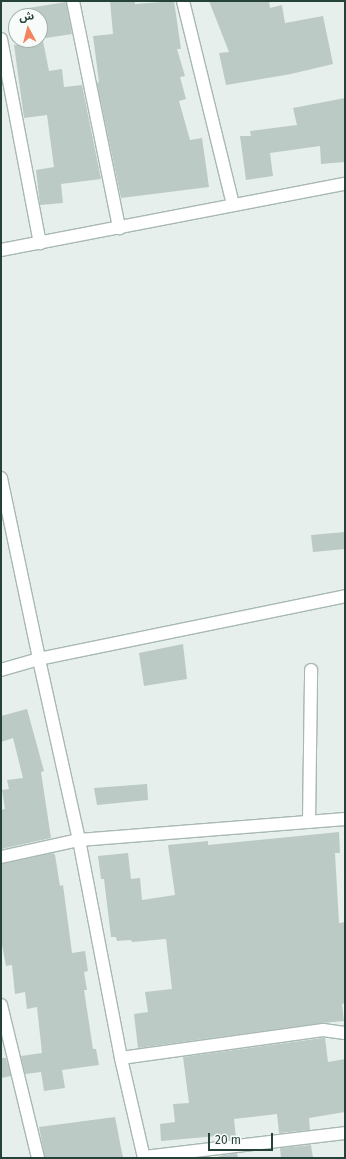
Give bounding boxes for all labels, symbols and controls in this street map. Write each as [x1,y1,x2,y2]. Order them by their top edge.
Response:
north arrow [8,8,48,48]
text: ش [18,9,35,24]
scale bar [210,1125,275,1151]
text: 20 m [215,1133,241,1147]

